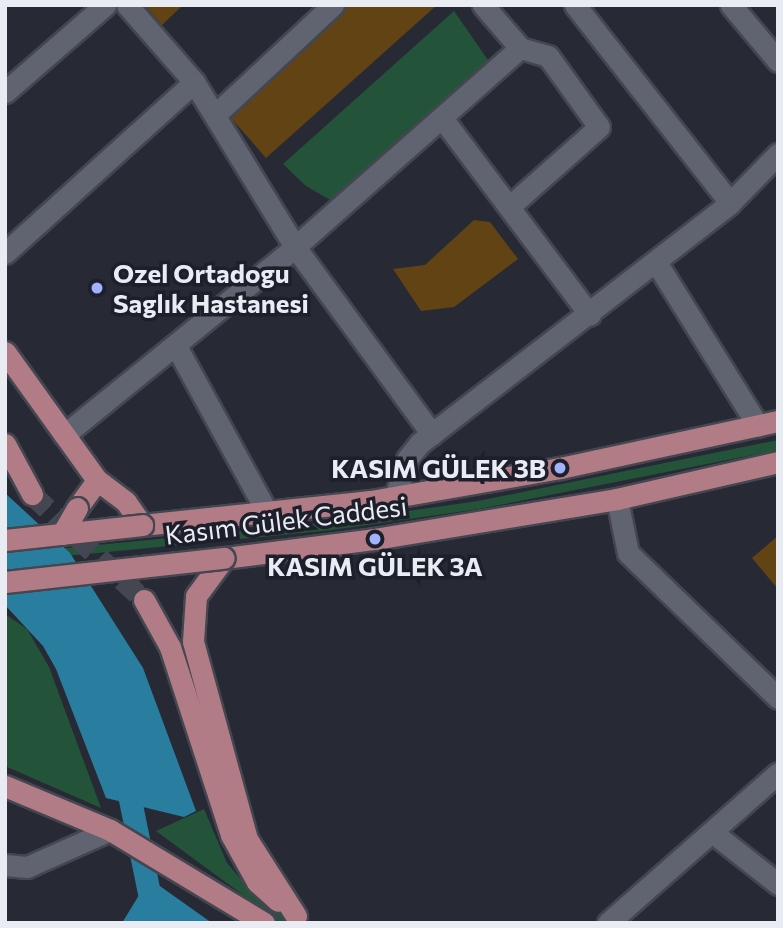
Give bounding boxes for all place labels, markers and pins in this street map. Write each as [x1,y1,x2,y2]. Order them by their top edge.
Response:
place label: Ozel Ortadogu Saglık Hastanesi [113,257,309,318]
marker: Ozel Ortadogu Saglık Hastanesi [87,278,107,298]
place label: KASIM GÜLEK 3B [331,452,546,484]
marker: KASIM GÜLEK 3B [552,460,568,476]
marker: KASIM GÜLEK 3A [367,531,383,547]
place label: KASIM GÜLEK 3A [267,550,483,582]

